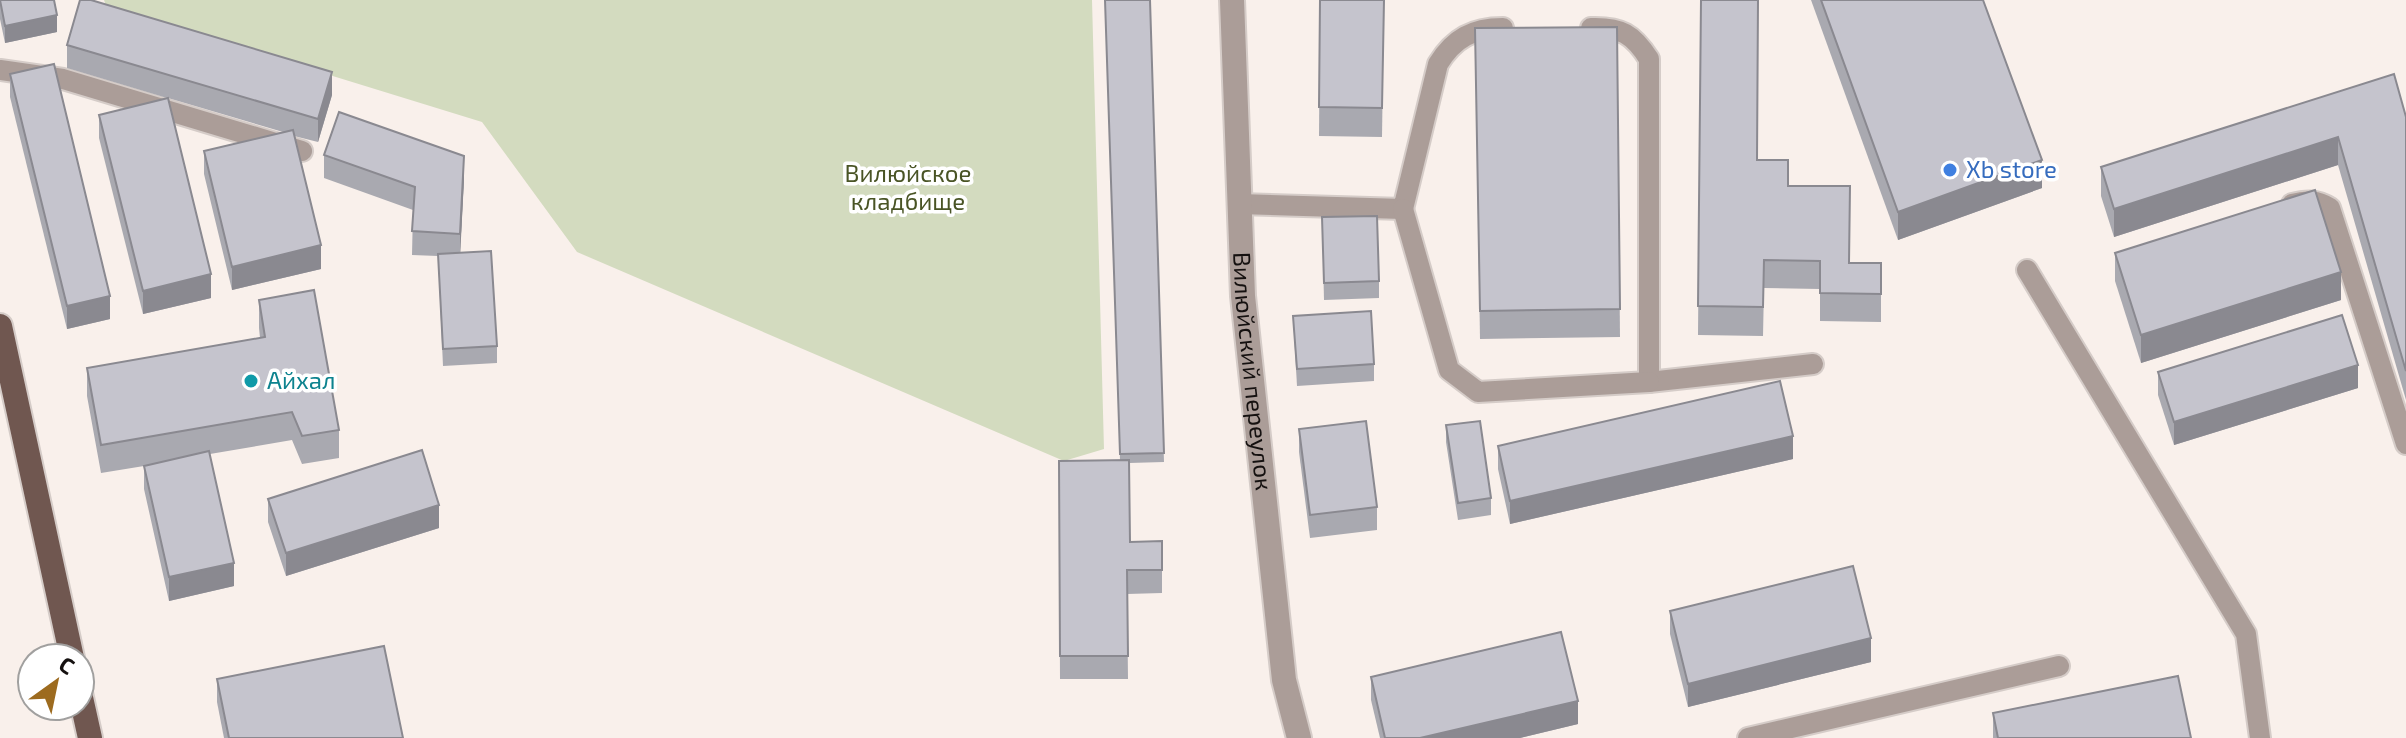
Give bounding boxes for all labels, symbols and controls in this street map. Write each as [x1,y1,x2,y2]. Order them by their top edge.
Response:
place label: Xb store [1966,154,2057,183]
park label: Вилюйское кладбище [845,158,971,215]
marker: Xb store [1941,161,1959,179]
street label: Вилюйский переулок [1228,251,1280,492]
place label: Айхал [267,365,336,394]
marker: Айхал [242,372,260,390]
north arrow [16,642,96,722]
text: С [55,650,80,679]

